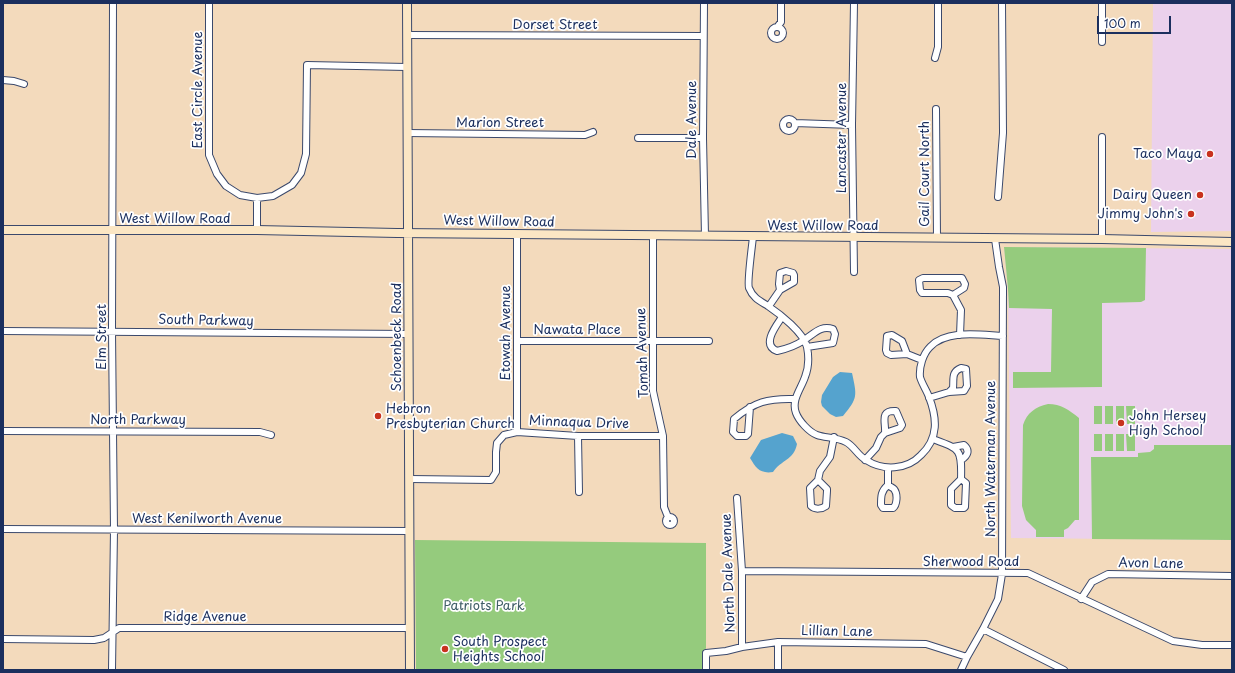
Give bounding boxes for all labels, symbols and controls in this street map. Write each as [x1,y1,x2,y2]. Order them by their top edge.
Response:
scale bar [1099,8,1173,34]
text: 100 m [1104,14,1141,32]
street label: Dorset Street [513,17,597,33]
street label: East Circle Avenue [190,31,206,149]
street label: Dale Avenue [684,81,700,159]
street label: Lancaster Avenue [834,83,850,193]
street label: Marion Street [456,115,544,131]
street label: Gail Court North [917,121,933,227]
place label: Taco Maya [1133,146,1202,162]
marker: Taco Maya [1205,149,1215,159]
place label: Dairy Queen [1112,187,1192,203]
marker: Dairy Queen [1195,190,1205,200]
place label: Jimmy John's [1098,206,1183,222]
marker: Jimmy John's [1186,209,1196,219]
street label: West Willow Road [119,211,231,227]
street label: West Willow Road [443,213,555,231]
street label: West Willow Road [767,218,879,234]
street label: Schoenbeck Road [389,283,405,391]
street label: Etowah Avenue [498,285,514,381]
street label: Elm Street [94,304,110,370]
street label: Tomah Avenue [634,308,652,398]
street label: South Parkway [158,312,254,330]
street label: Nawata Place [533,322,621,338]
street label: North Waterman Avenue [983,381,999,537]
place label: Hebron Presbyterian Church [386,401,515,432]
place label: John Hersey High School [1129,408,1206,439]
marker: Hebron Presbyterian Church [373,411,383,421]
street label: North Parkway [90,412,186,428]
street label: Minnaqua Drive [529,413,629,433]
marker: John Hersey High School [1116,418,1126,428]
street label: West Kenilworth Avenue [132,511,282,527]
street label: North Dale Avenue [719,513,739,633]
street label: Sherwood Road [923,554,1019,570]
street label: Avon Lane [1118,556,1184,572]
park label: Patriots Park [443,598,525,614]
street label: Ridge Avenue [163,609,247,625]
street label: Lillian Lane [801,624,873,640]
place label: South Prospect Heights School [453,634,547,665]
marker: South Prospect Heights School [440,644,450,654]

